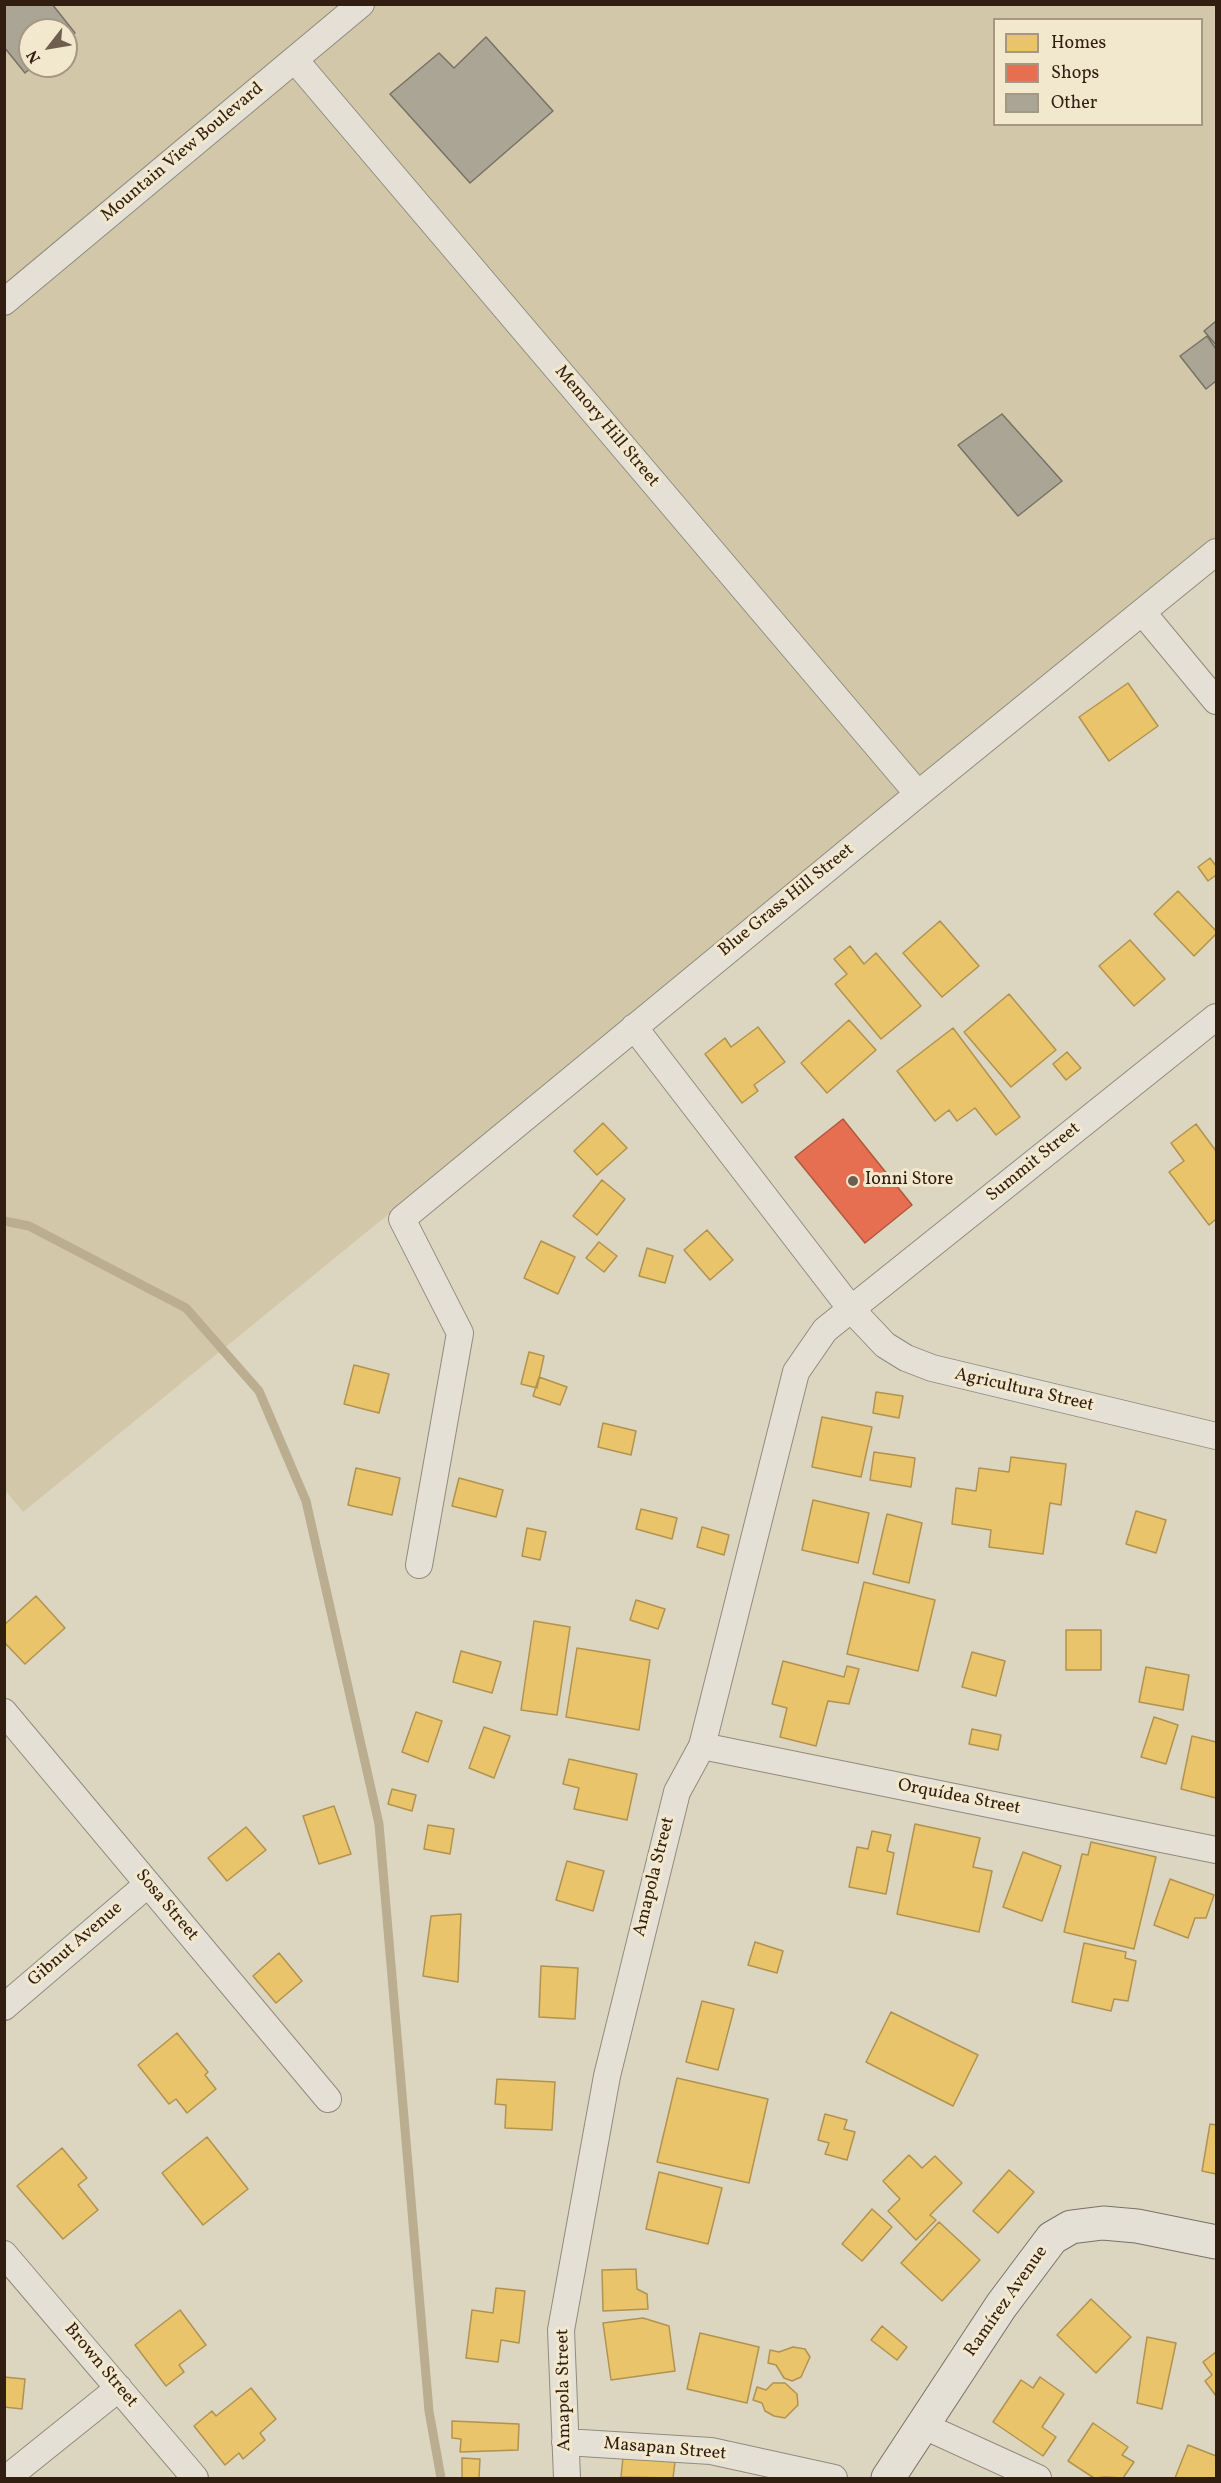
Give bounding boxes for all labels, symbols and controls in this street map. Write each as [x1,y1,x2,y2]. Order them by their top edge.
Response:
north arrow [18,18,78,78]
legend [993,18,1203,126]
text: Homes [1051,31,1106,56]
text: N [22,46,47,67]
text: Shops [1051,61,1099,86]
street label: Mountain View Boulevard [97,79,269,227]
text: Other [1051,91,1097,116]
street label: Memory Hill Street [549,362,663,492]
street label: Blue Grass Hill Street [715,840,859,962]
street label: Summit Street [983,1119,1085,1207]
place label: Ionni Store [865,1170,953,1192]
marker: Ionni Store [846,1174,860,1188]
street label: Agricultura Street [952,1364,1096,1418]
street label: Orquídea Street [896,1776,1022,1820]
street label: Amapola Street [630,1815,680,1939]
street label: Sosa Street [130,1866,202,1946]
street label: Gibnut Avenue [24,1898,128,1992]
street label: Ramírez Avenue [961,2242,1053,2362]
street label: Brown Street [58,2319,142,2413]
street label: Amapola Street [553,2329,577,2451]
street label: Masapan Street [603,2434,727,2466]

